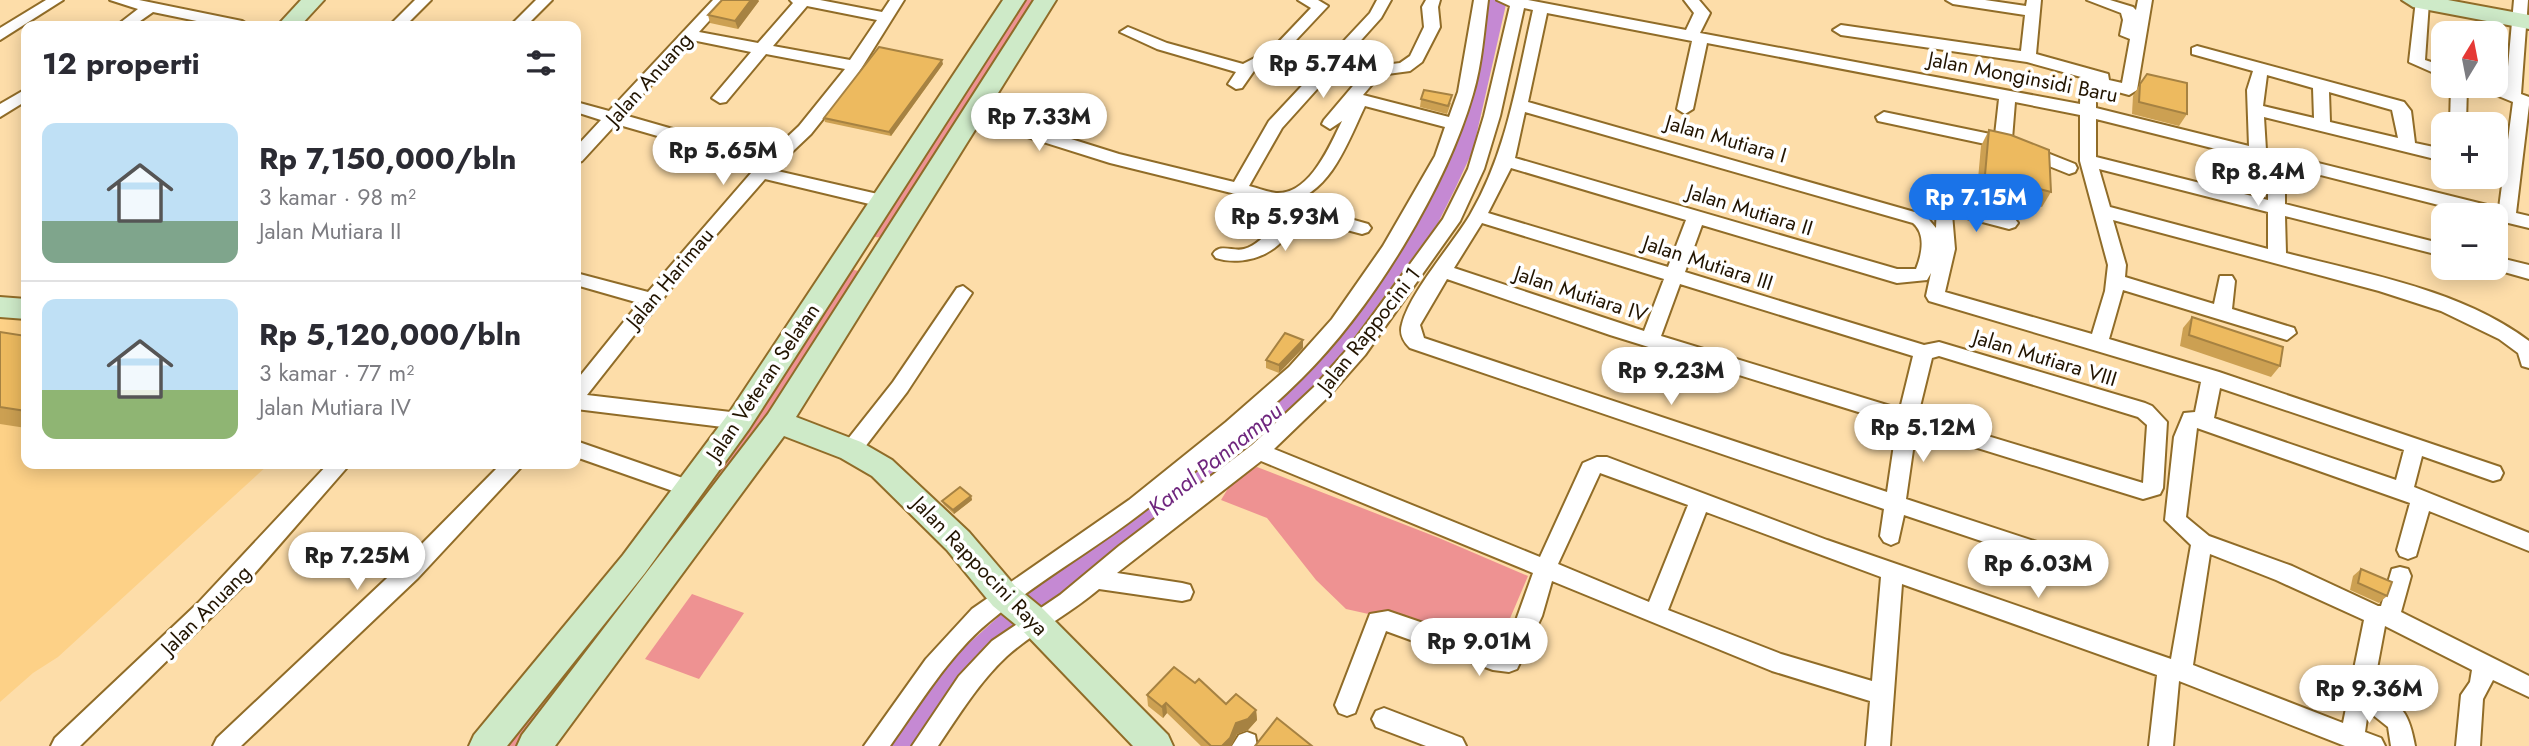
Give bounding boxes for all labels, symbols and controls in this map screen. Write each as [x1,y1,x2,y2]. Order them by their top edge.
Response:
north arrow [2431,21,2508,98]
map controls [2431,21,2508,280]
street label: Jalan Anuang [597,26,699,135]
pin: Rp 5.74M [1251,41,1395,100]
text: 12 properti [42,42,200,85]
street label: Jalan Monginsidi Baru [1922,43,2121,110]
icon: filters [522,44,560,82]
text: Rp 5.74M [1269,46,1377,80]
pin: Rp 7.33M [967,94,1111,153]
text: Rp 7.33M [987,99,1091,133]
street label: Jalan Mutiara I [1659,107,1790,171]
button: + [2431,112,2508,189]
pin: Rp 5.65M [651,128,795,187]
text: Rp 5.65M [669,133,777,167]
text: Rp 7,150,000/bln [259,137,517,180]
pin: Rp 8.4M [2193,148,2323,208]
icon: home [98,151,182,235]
text: Rp 8.4M [2211,154,2305,188]
pin: Rp 7.15M [1904,174,2048,234]
street label: Jalan Mutiara II [1681,176,1817,243]
text: 3 kamar · 98 m² [259,180,416,214]
text: Rp 7.15M [1925,180,2027,214]
pin: Rp 5.93M [1213,194,1357,253]
text: Rp 5.93M [1231,199,1339,233]
button: − [2431,203,2508,280]
text: Jalan Mutiara II [259,214,401,248]
street label: Jalan Harimau [617,221,721,337]
street label: Jalan Mutiara III [1636,227,1777,298]
street label: Jalan Mutiara IV [1508,257,1652,330]
street label: Jalan Rappocini 1 [1308,261,1428,402]
street label: Jalan Veteran Selatan [697,297,827,469]
text: Rp 5,120,000/bln [259,313,521,356]
street label: Jalan Mutiara VIII [1967,321,2121,394]
icon: home [98,327,182,411]
pin: Rp 9.23M [1599,348,1743,407]
text: Rp 9.23M [1617,353,1725,387]
text: 3 kamar · 77 m² [259,356,414,390]
text: Jalan Mutiara IV [259,390,411,424]
water label: Kanal Pannampu [1141,394,1290,524]
pin: Rp 5.12M [1851,405,1995,464]
text: Rp 5.12M [1870,410,1976,444]
street label: Jalan Rappocini Raya [903,487,1055,643]
pin: Rp 7.25M [285,532,429,592]
text: Rp 7.25M [304,538,410,572]
pin: Rp 6.03M [1966,540,2110,600]
text: Rp 6.03M [1984,546,2092,580]
street label: Jalan Anuang [152,558,258,664]
pin: Rp 9.01M [1407,618,1551,678]
text: Rp 9.01M [1427,624,1531,658]
pin: Rp 9.36M [2297,666,2441,725]
text: Rp 9.36M [2315,671,2423,705]

